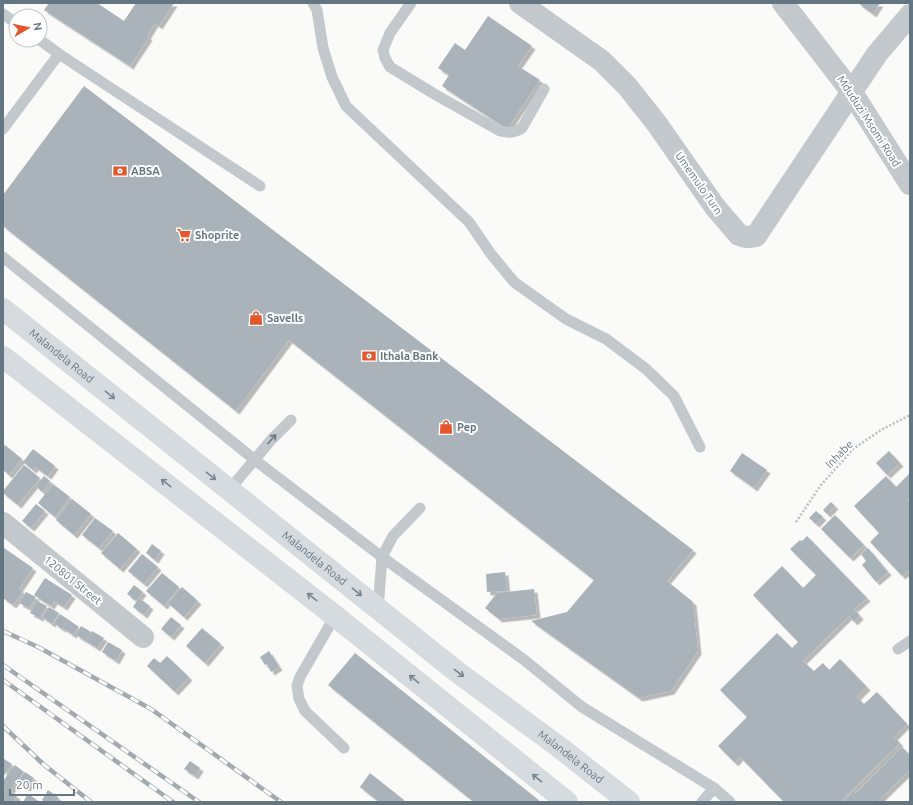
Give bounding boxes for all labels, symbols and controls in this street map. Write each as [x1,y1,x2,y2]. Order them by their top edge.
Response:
north arrow [8,8,48,48]
text: N [31,21,44,31]
street label: Mduduzi Msomi Road [835,73,903,169]
street label: Umemulo Turn [673,150,725,216]
bank icon: ABSA [112,163,128,179]
place label: ABSA [131,165,160,177]
supermarket icon: Shoprite [176,227,192,243]
place label: Shoprite [195,229,239,241]
shop icon: Savells [248,310,264,326]
place label: Savells [267,312,303,324]
street label: Malandela Road [27,326,96,385]
bank icon: Ithala Bank [361,348,377,364]
place label: Ithala Bank [380,350,439,362]
one-way arrow [104,391,115,399]
shop icon: Pep [438,419,454,435]
place label: Pep [457,421,477,433]
one-way arrow [268,434,277,444]
street label: Inhabe [823,438,855,470]
one-way arrow [206,472,217,481]
one-way arrow [160,479,171,487]
street label: Malandela Road [280,529,349,587]
street label: 120801 Street [42,553,105,607]
one-way arrow [351,588,362,597]
one-way arrow [307,593,318,602]
one-way arrow [453,669,464,677]
one-way arrow [408,674,419,683]
street label: Malandela Road [536,728,606,785]
scale bar [10,771,74,797]
one-way arrow [531,773,542,782]
text: 20 m [16,778,43,791]

